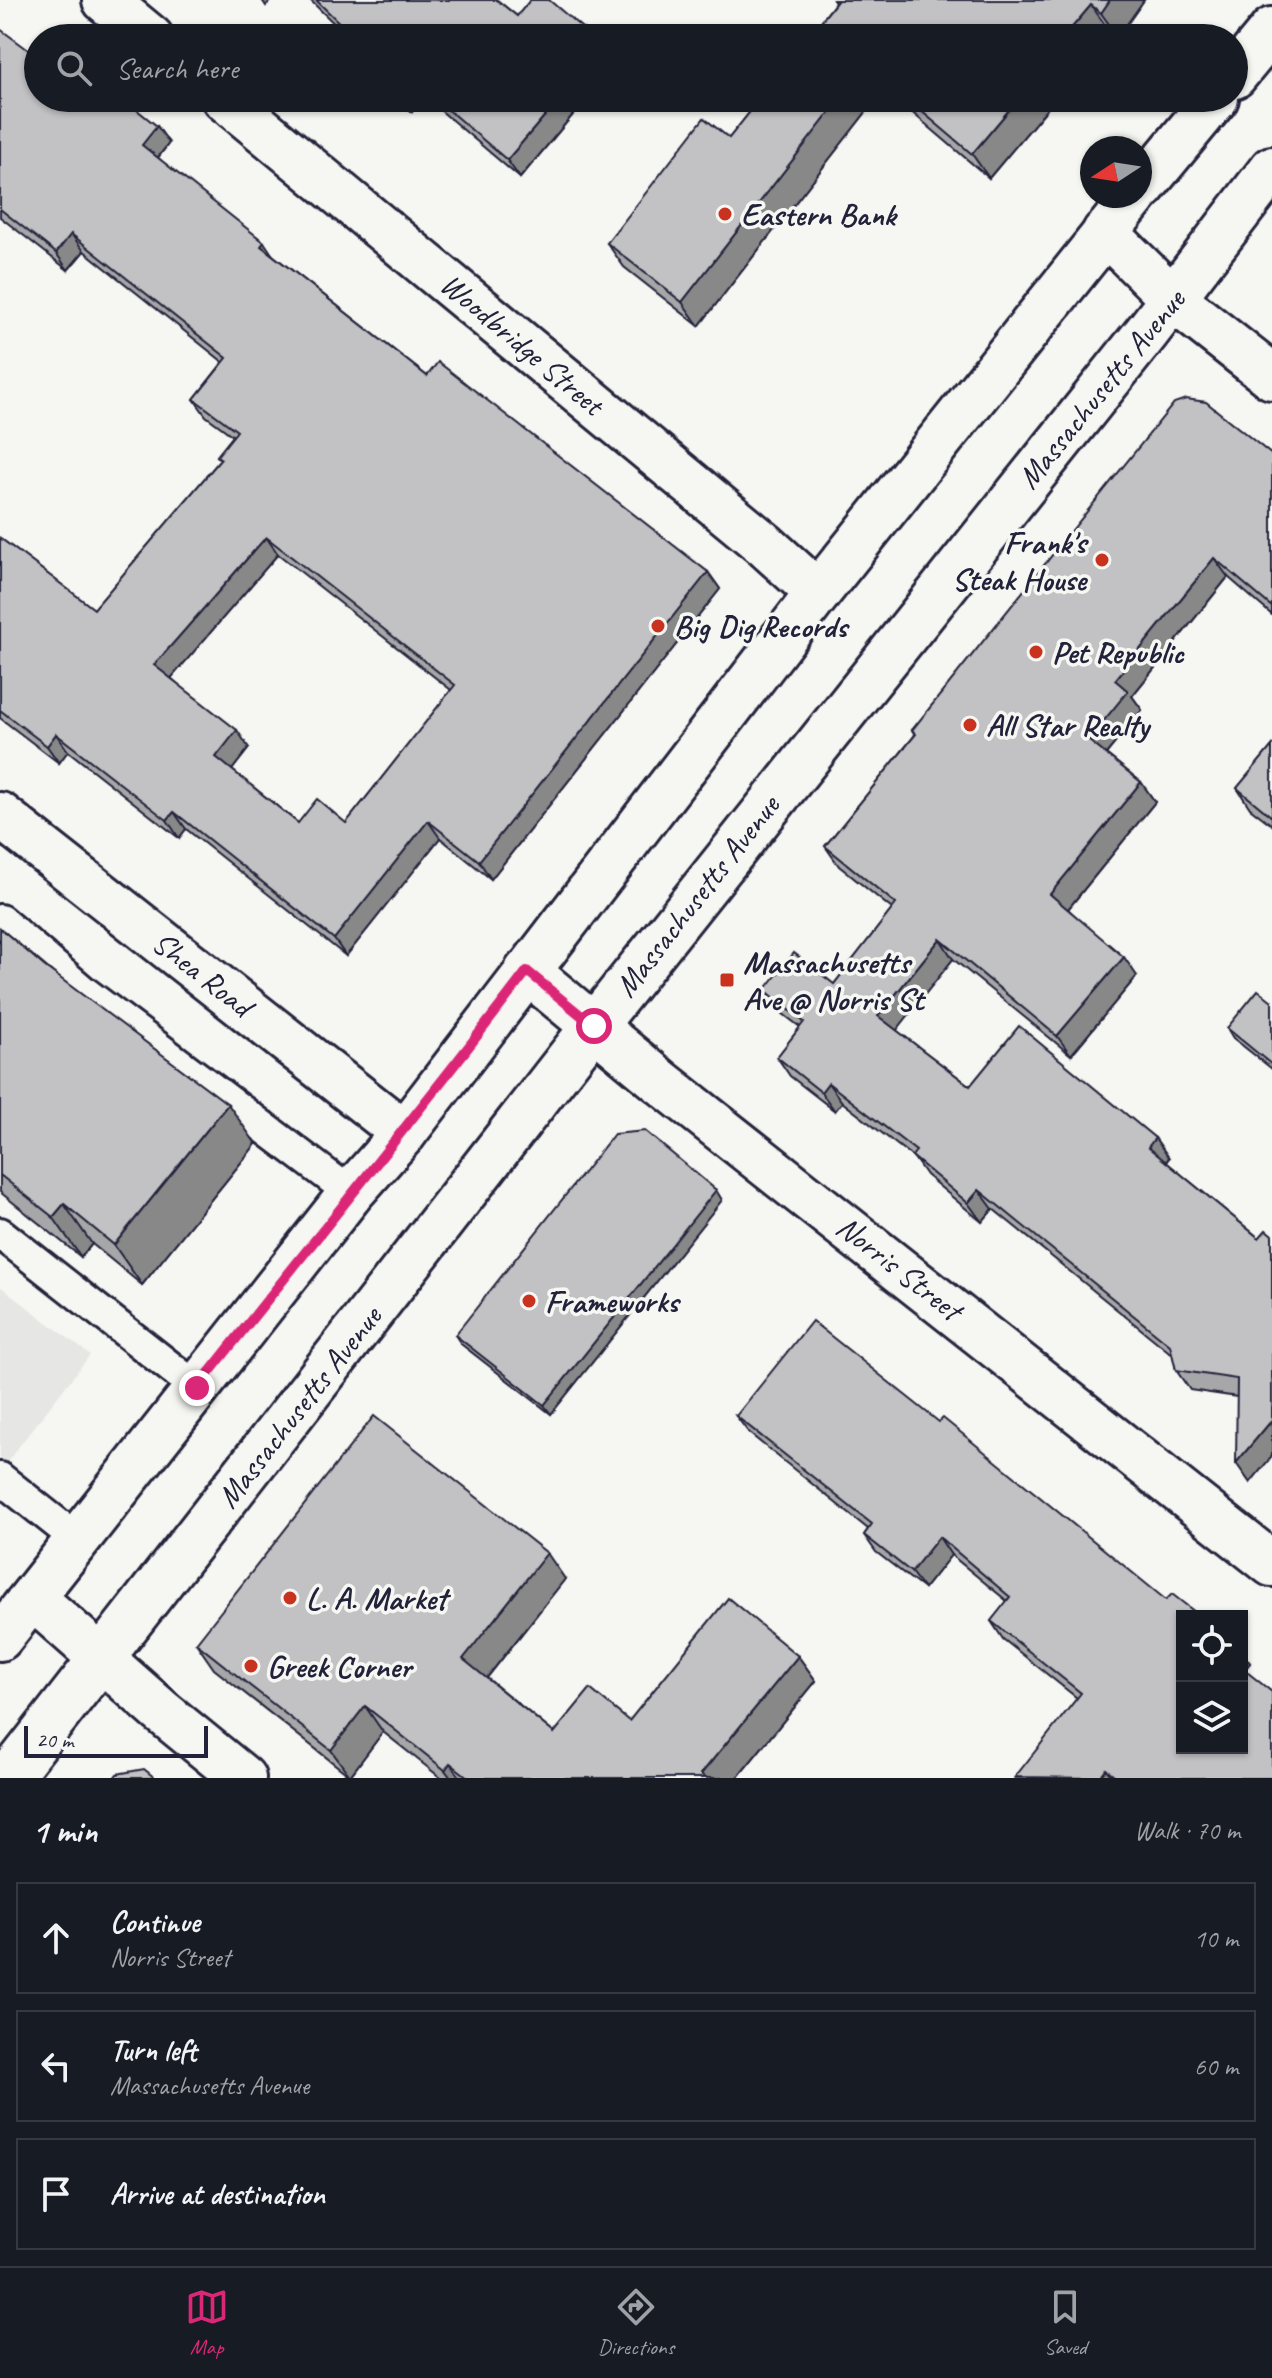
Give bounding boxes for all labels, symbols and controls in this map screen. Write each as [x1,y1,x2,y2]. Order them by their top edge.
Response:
search box [24,24,1248,112]
icon: search [52,46,96,90]
text: Search here [116,49,238,87]
north arrow [1080,136,1152,208]
place label: Eastern Bank [741,194,899,235]
marker: Eastern Bank [716,205,734,223]
street label: Woodbridge Street [432,264,615,426]
street label: Massachusetts Avenue [1008,279,1196,497]
place label: Frank's Steak House [952,522,1089,600]
marker: Frank's Steak House [1093,551,1111,569]
place label: Big Dig Records [674,606,850,647]
marker: Big Dig Records [649,617,667,635]
place label: Pet Republic [1052,632,1185,673]
marker: Pet Republic [1027,643,1045,661]
place label: All Star Realty [986,705,1152,746]
marker: All Star Realty [961,716,979,734]
street label: Massachusetts Avenue [605,785,790,1005]
street label: Shea Road [144,922,264,1029]
place label: Massachusetts Ave @ Norris St [743,942,927,1020]
marker: Massachusetts Ave @ Norris St [718,971,736,989]
route start [576,1008,612,1044]
street label: Norris Street [828,1206,973,1332]
place label: Frameworks [545,1281,681,1322]
marker: Frameworks [520,1292,538,1310]
street label: Massachusetts Avenue [207,1296,392,1516]
route end [179,1370,215,1406]
place label: L. A. Market [306,1578,451,1619]
marker: L. A. Market [281,1589,299,1607]
map controls [1176,1610,1248,1754]
button: locate [1176,1610,1248,1682]
place label: Greek Corner [267,1646,415,1687]
marker: Greek Corner [242,1657,260,1675]
button: layers [1176,1682,1248,1754]
scale bar [24,1722,208,1758]
text: 20 m [36,1726,73,1754]
text: 1 min [32,1809,97,1852]
text: Walk · 70 m [1134,1814,1240,1847]
text: Continue [110,1903,200,1941]
icon: ahead [34,1916,78,1960]
text: 10 m [1194,1922,1238,1955]
text: Norris Street [110,1941,230,1974]
text: Turn left [110,2031,197,2069]
icon: left [34,2044,78,2088]
text: 60 m [1194,2050,1238,2083]
text: Massachusetts Avenue [110,2069,309,2102]
icon: arrive [34,2172,78,2216]
text: Arrive at destination [110,2175,325,2213]
tab: Map [185,2285,229,2361]
tab: Directions [598,2285,674,2361]
tab: Saved [1043,2285,1087,2361]

